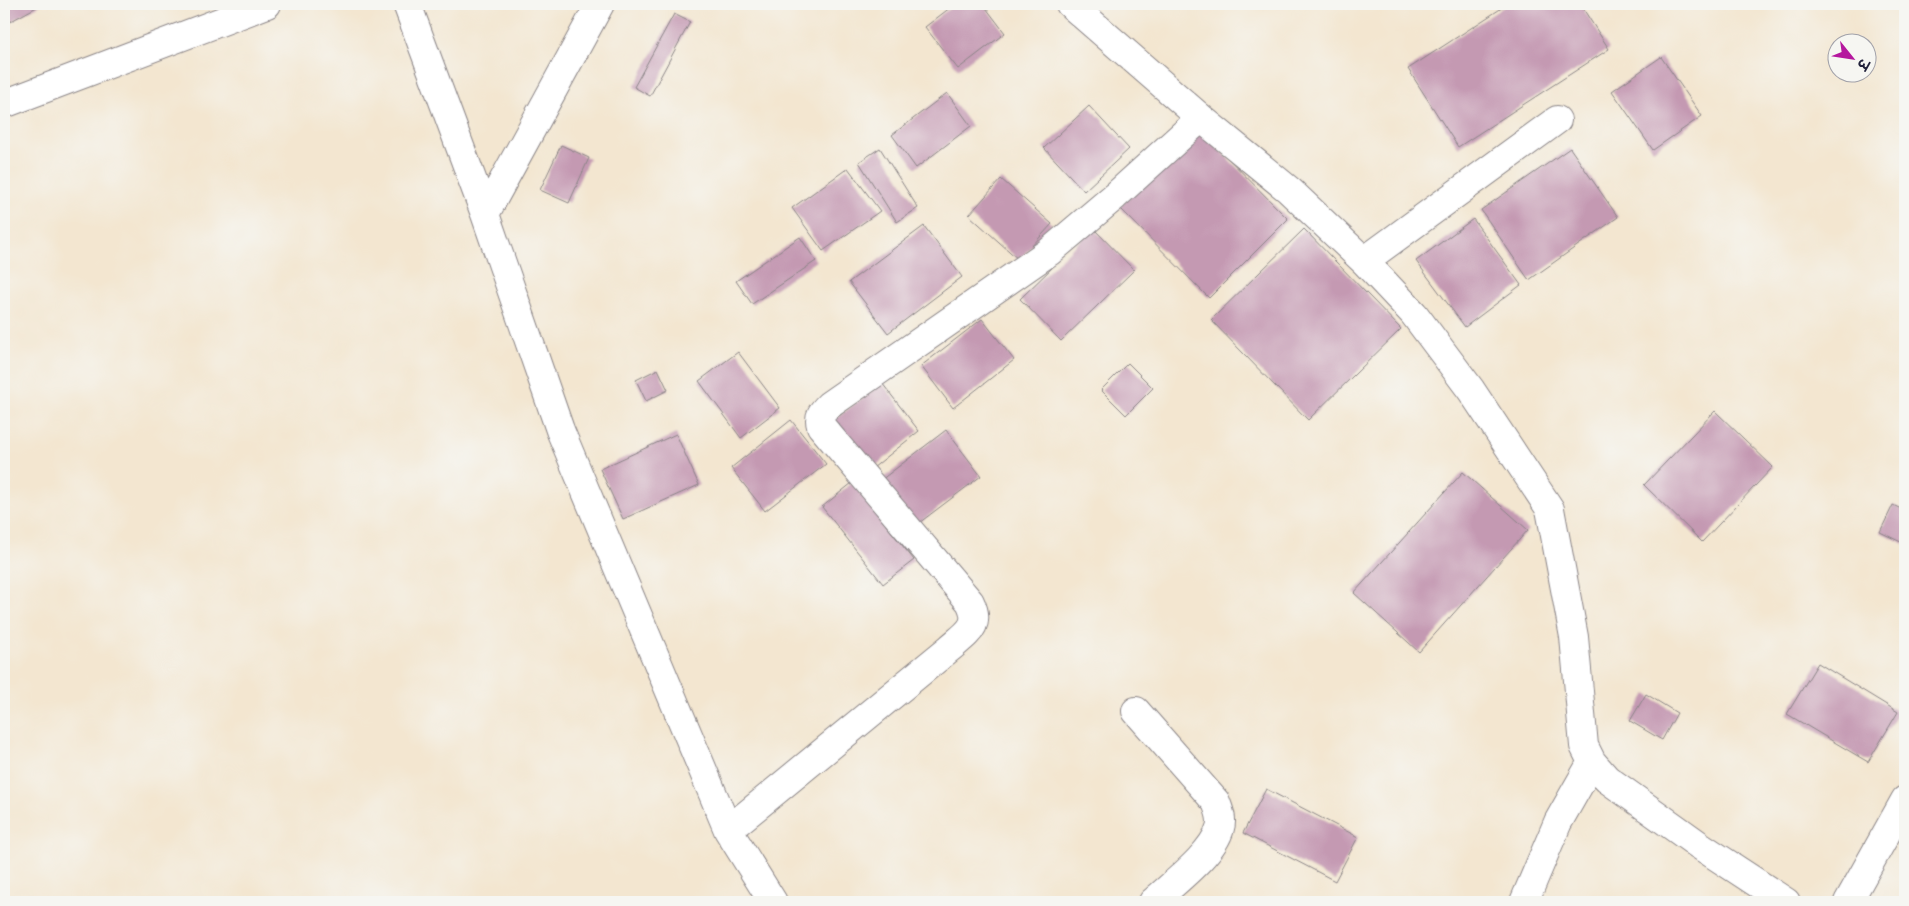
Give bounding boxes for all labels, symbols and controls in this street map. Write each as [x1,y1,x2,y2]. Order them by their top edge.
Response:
north arrow [1826,32,1876,82]
text: उ [1851,53,1872,73]

